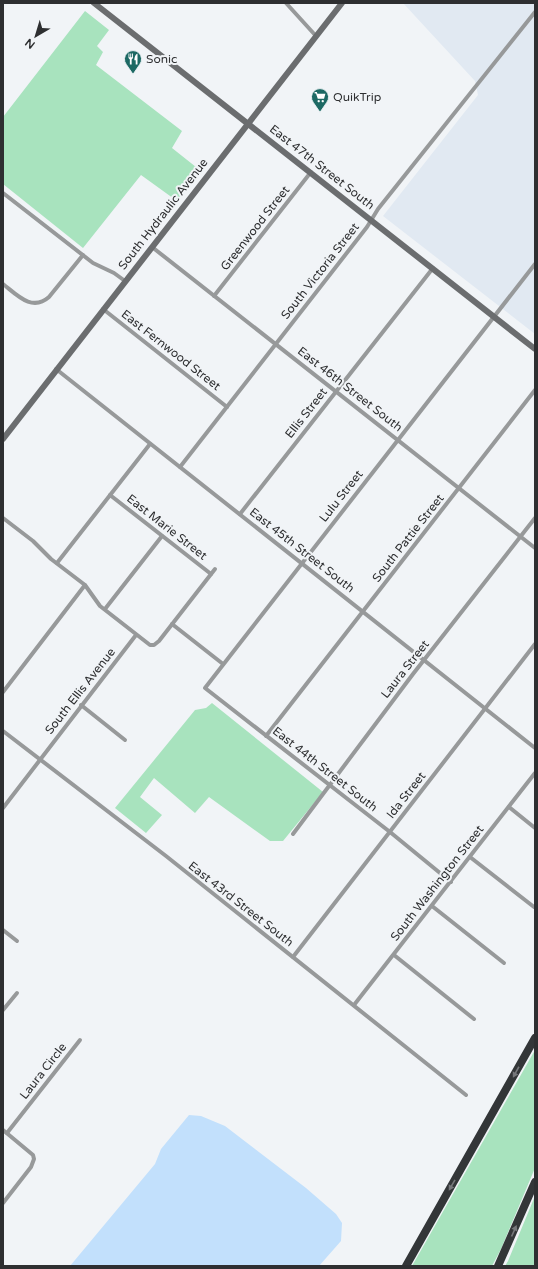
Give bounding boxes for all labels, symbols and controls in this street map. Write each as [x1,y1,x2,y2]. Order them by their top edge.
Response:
north arrow [16,16,56,56]
text: N [23,36,38,51]
restaurant icon: Sonic [123,49,143,74]
place label: Sonic [146,52,177,66]
supermarket icon: QuikTrip [310,87,330,112]
place label: QuikTrip [333,90,381,104]
street label: East 47th Street South [267,122,377,212]
street label: South Hydraulic Avenue [115,156,211,272]
street label: Greenwood Street [218,183,293,273]
street label: South Victoria Street [278,220,362,322]
street label: East Fernwood Street [119,307,224,393]
street label: East 46th Street South [295,344,405,434]
street label: Ellis Street [282,385,330,441]
street label: Lulu Street [316,467,366,525]
street label: East Marie Street [124,491,210,563]
street label: South Pattie Street [369,491,447,585]
street label: East 45th Street South [247,505,357,595]
street label: Laura Street [378,637,432,701]
street label: South Ellis Avenue [42,645,118,737]
street label: East 44th Street South [270,724,380,814]
street label: Ida Street [384,769,429,821]
street label: South Washington Street [388,822,487,944]
street label: East 43rd Street South [186,859,296,949]
street label: Laura Circle [17,1040,69,1102]
one-way arrow [512,1067,519,1078]
one-way arrow [448,1180,455,1191]
one-way arrow [511,1225,517,1236]

